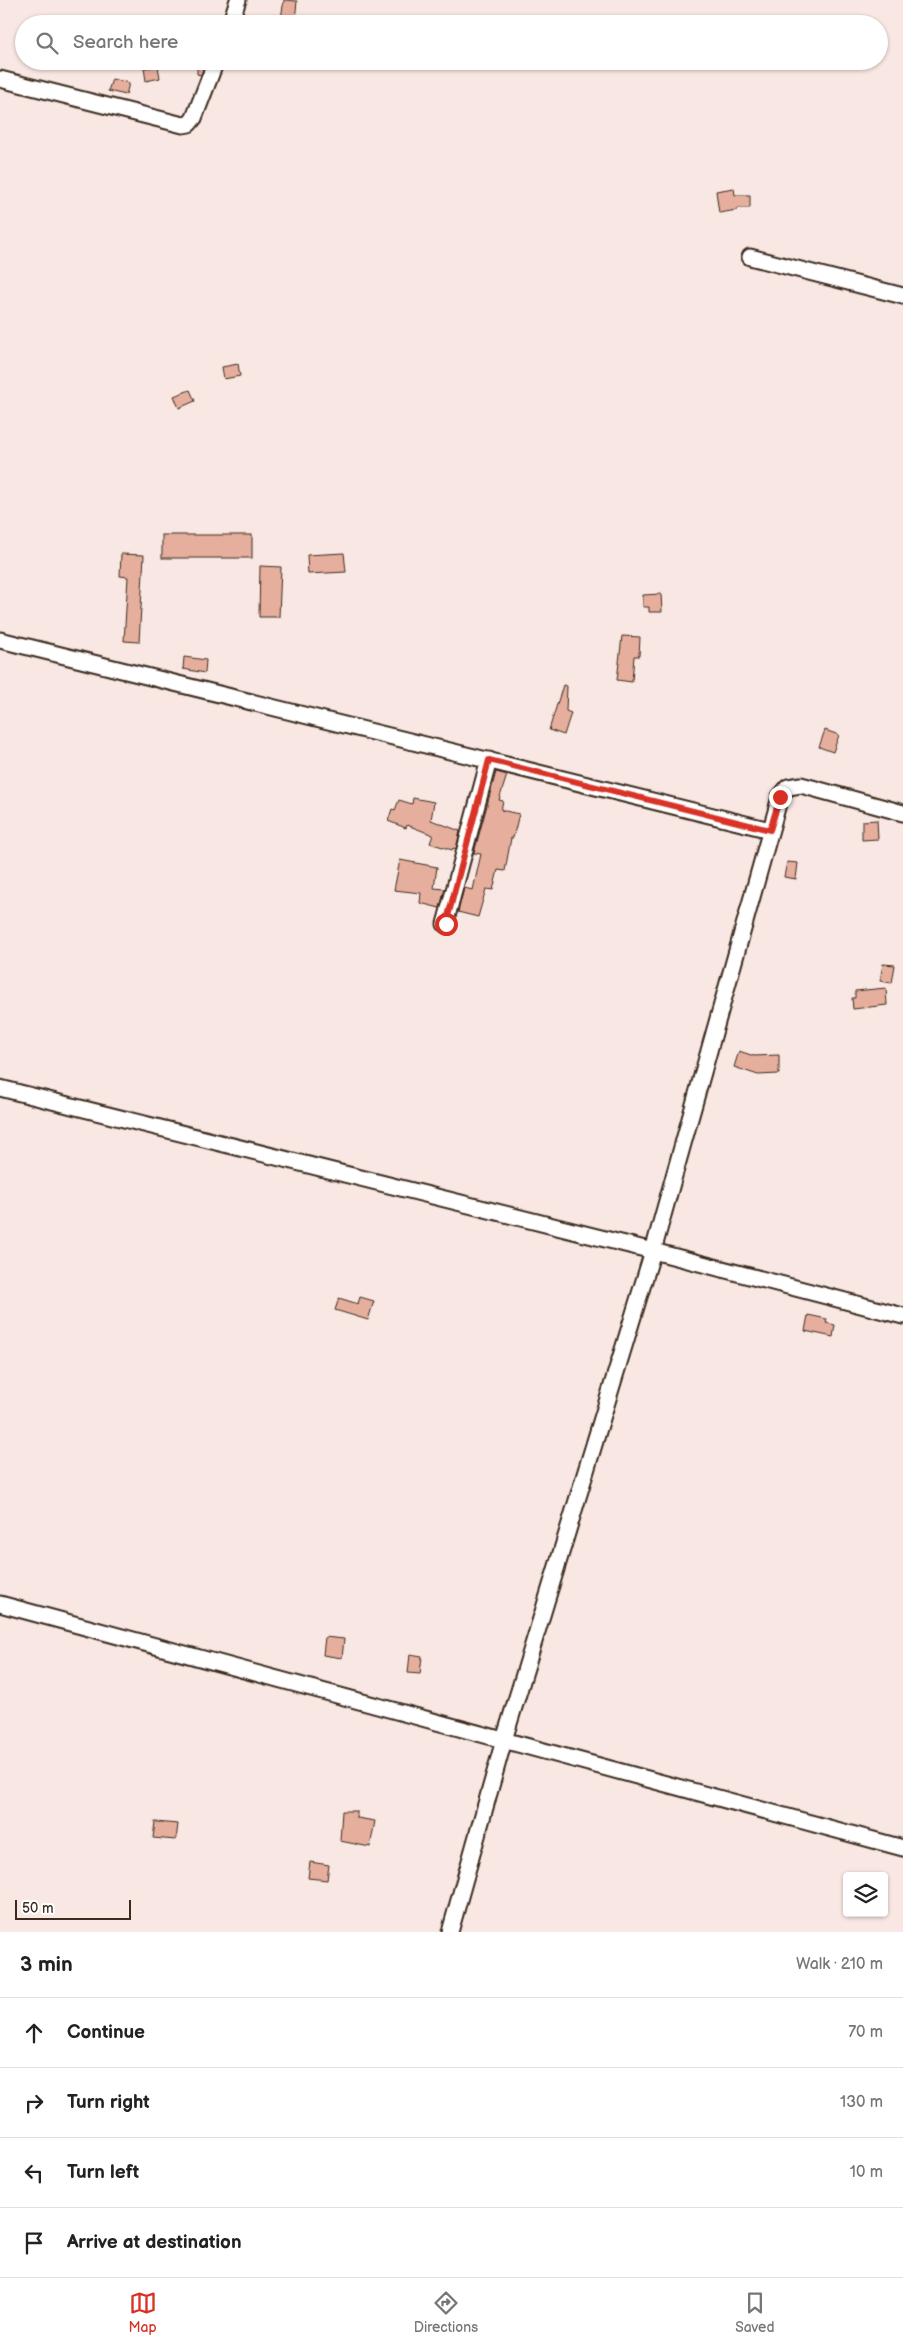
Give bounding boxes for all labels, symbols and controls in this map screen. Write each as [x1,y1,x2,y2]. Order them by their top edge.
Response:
search box [15,15,888,70]
icon: search [33,29,61,57]
text: Search here [73,31,178,54]
route end [769,786,792,809]
route start [435,913,458,936]
map controls [843,1872,888,1917]
button: layers [843,1872,888,1917]
scale bar [15,1897,131,1920]
text: 50 m [22,1900,54,1917]
text: 3 min [20,1952,73,1977]
text: Walk · 210 m [796,1955,883,1974]
icon: ahead [20,2019,48,2047]
text: Continue [67,2021,145,2044]
text: 70 m [848,2023,883,2042]
icon: right [20,2089,48,2117]
text: Turn right [67,2091,150,2114]
text: 130 m [840,2093,883,2112]
icon: left [20,2159,48,2187]
text: Turn left [67,2161,139,2184]
text: 10 m [850,2163,883,2182]
icon: arrive [20,2229,48,2257]
text: Arrive at destination [67,2231,242,2254]
tab: Map [129,2289,157,2336]
tab: Directions [414,2289,478,2336]
tab: Saved [735,2289,774,2336]

